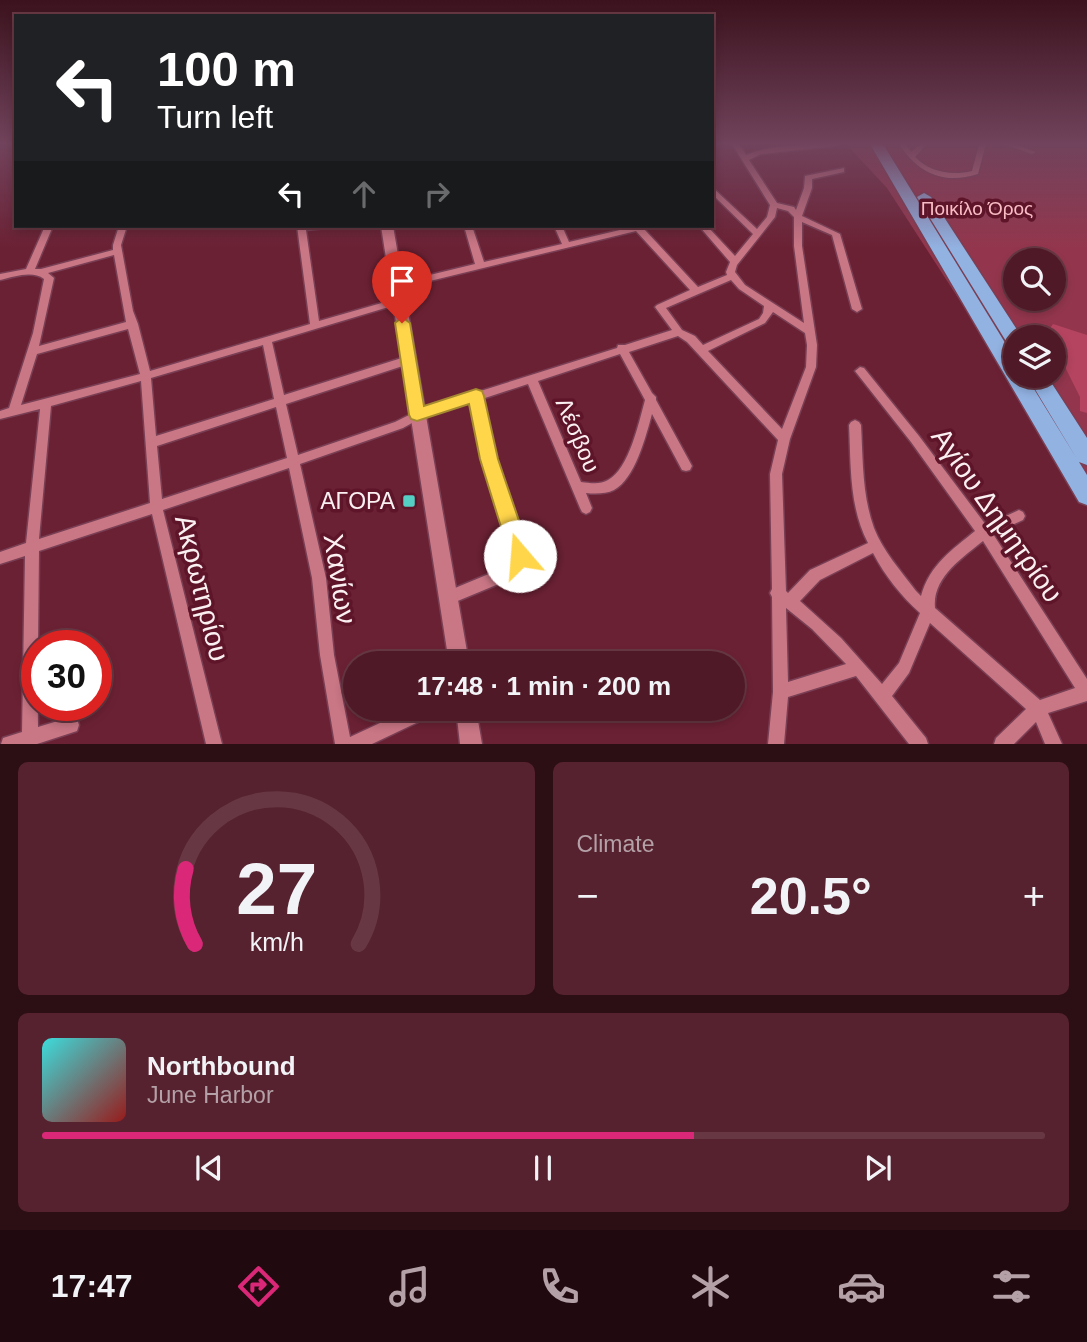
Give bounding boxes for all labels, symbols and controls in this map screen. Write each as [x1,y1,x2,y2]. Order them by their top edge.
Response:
icon: left [42,42,133,133]
text: 100 m [157,42,296,96]
text: Turn left [157,99,273,135]
icon: left [272,175,310,213]
icon: ahead [345,175,383,213]
icon: right [418,175,456,213]
park label: Ποικίλο Όρος [921,198,1033,219]
map controls [1003,248,1066,388]
button: search [1003,248,1066,311]
pin [372,251,432,323]
icon: arrive [383,262,421,300]
button: layers [1003,325,1066,388]
street label: Λέσβου [551,394,605,476]
street label: Αγίου Δημητρίου [925,422,1069,608]
place label: ΑΓΟΡΑ [320,488,396,514]
marker: ΑΓΟΡΑ [401,493,417,509]
street label: Ακρωτηρίου [169,512,235,664]
position arrow [483,519,557,593]
street label: Χανίων [318,532,362,626]
speed limit sign: 30 [21,630,112,721]
text: 17:48 · 1 min · 200 m [417,671,671,701]
text: Climate [577,831,654,857]
text: 27 [236,849,317,930]
text: 20.5° [750,867,872,925]
text: − [577,875,599,917]
text: + [1023,875,1045,917]
text: km/h [249,928,303,956]
text: Northbound [147,1051,296,1081]
text: June Harbor [147,1082,274,1108]
icon: previous [190,1149,228,1187]
icon: pause [524,1149,562,1187]
icon: next [859,1149,897,1187]
icon: directions [234,1262,283,1311]
icon: music [385,1262,434,1311]
icon: phone [535,1262,584,1311]
icon: climate [686,1262,735,1311]
icon: car [837,1262,886,1311]
icon: filters [987,1262,1036,1311]
text: 17:47 [51,1268,133,1304]

